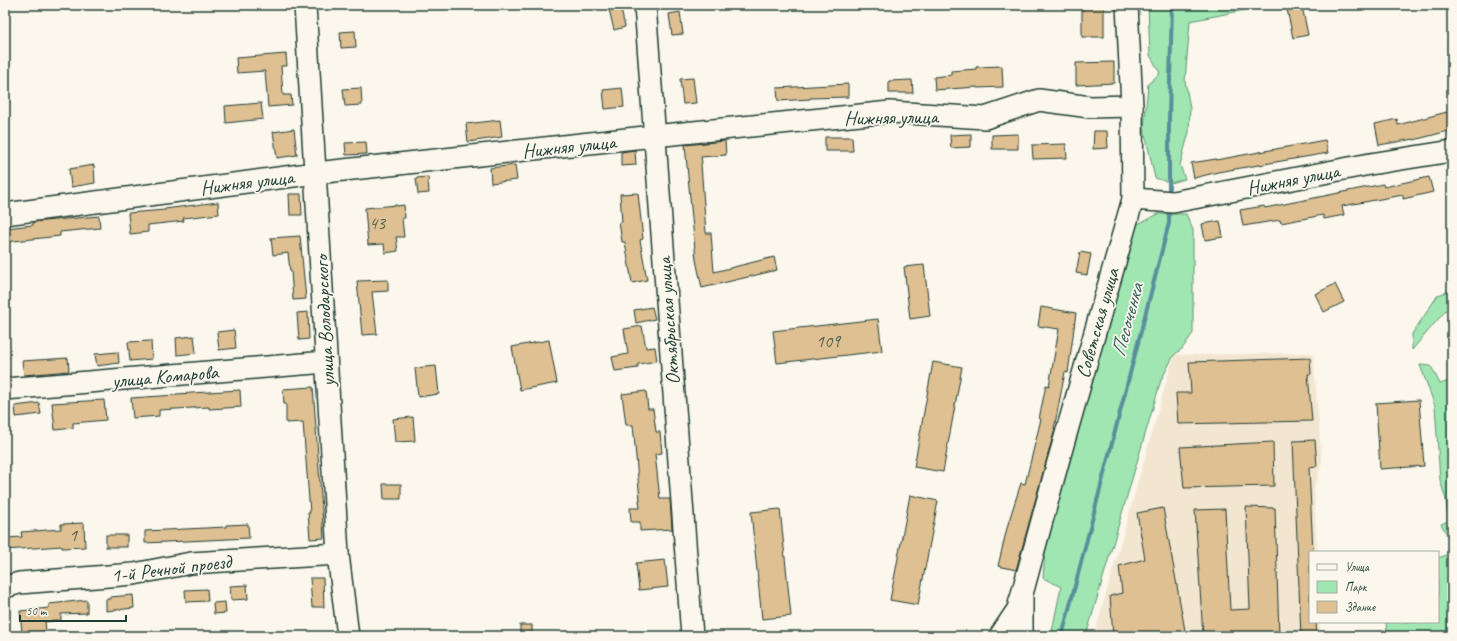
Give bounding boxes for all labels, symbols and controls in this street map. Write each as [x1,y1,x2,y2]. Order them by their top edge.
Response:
street label: Нижняя улица [844,104,940,131]
street label: Нижняя улица [521,129,619,164]
street label: Нижняя улица [1245,158,1343,201]
street label: Нижняя улица [199,164,297,201]
house number: 43 [369,212,387,234]
street label: улица Володарского [308,253,340,388]
street label: Октябрьская улица [651,255,685,386]
street label: Советская улица [1070,264,1125,381]
water label: Песоченка [1105,279,1150,359]
house number: 109 [816,330,842,352]
street label: улица Комарова [110,359,221,394]
house number: 1 [69,524,78,546]
street label: 1-й Речной проезд [110,549,234,588]
legend [1309,551,1439,623]
text: Улица [1345,559,1370,575]
text: Парк [1345,579,1368,595]
scale bar [20,597,126,623]
text: Здание [1345,599,1376,615]
text: 50 m [26,603,48,619]

